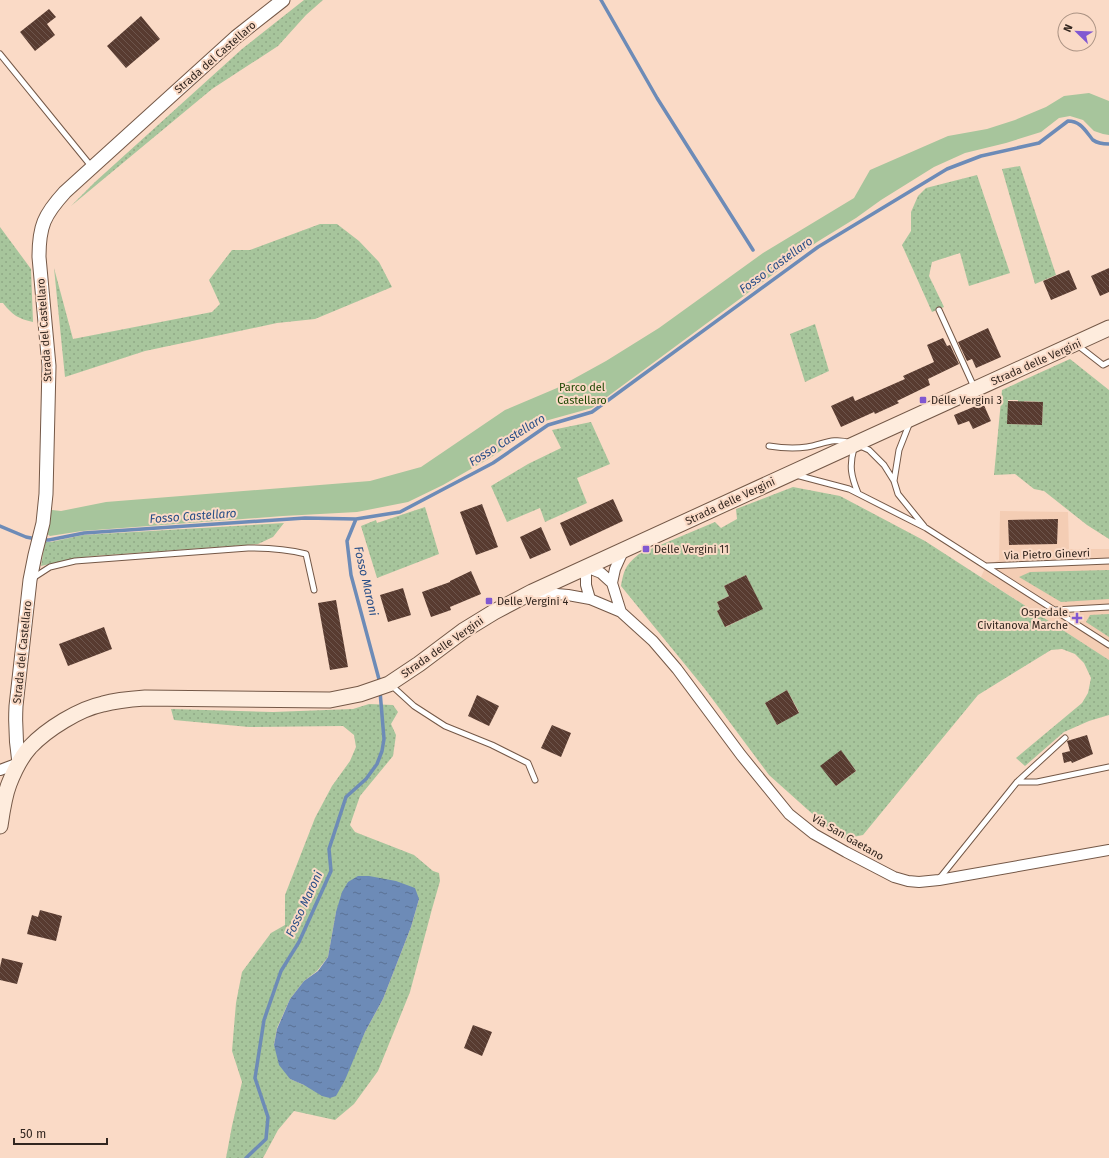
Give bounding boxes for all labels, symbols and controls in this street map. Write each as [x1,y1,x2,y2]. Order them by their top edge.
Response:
north arrow [1057,12,1097,52]
street label: Strada del Castellaro [172,18,259,96]
text: N [1061,22,1076,34]
water label: Fosso Castellaro [737,234,815,296]
street label: Strada del Castellaro [34,278,55,382]
street label: Strada delle Vergini [989,337,1083,388]
park label: Parco del Castellaro [557,381,607,407]
place label: Delle Vergini 3 [931,394,1002,407]
marker: Delle Vergini 3 [918,395,928,405]
water label: Fosso Castellaro [466,411,548,469]
street label: Strada delle Vergini [683,475,777,528]
water label: Fosso Castellaro [149,506,237,526]
place label: Delle Vergini 11 [654,543,729,556]
marker: Delle Vergini 11 [641,544,651,554]
water label: Fosso Maroni [351,545,381,618]
street label: Via Pietro Ginevri [1004,547,1090,562]
place label: Delle Vergini 4 [497,595,569,608]
marker: Delle Vergini 4 [484,596,494,606]
street label: Strada del Castellaro [11,600,34,704]
place label: Ospedale Civitanova Marche [977,606,1068,632]
marker: Ospedale Civitanova Marche [1071,612,1083,624]
street label: Strada delle Vergini [399,614,486,681]
street label: Via San Gaetano [809,812,886,863]
water label: Fosso Maroni [283,868,326,939]
scale bar [14,1120,107,1146]
text: 50 m [20,1127,46,1141]

